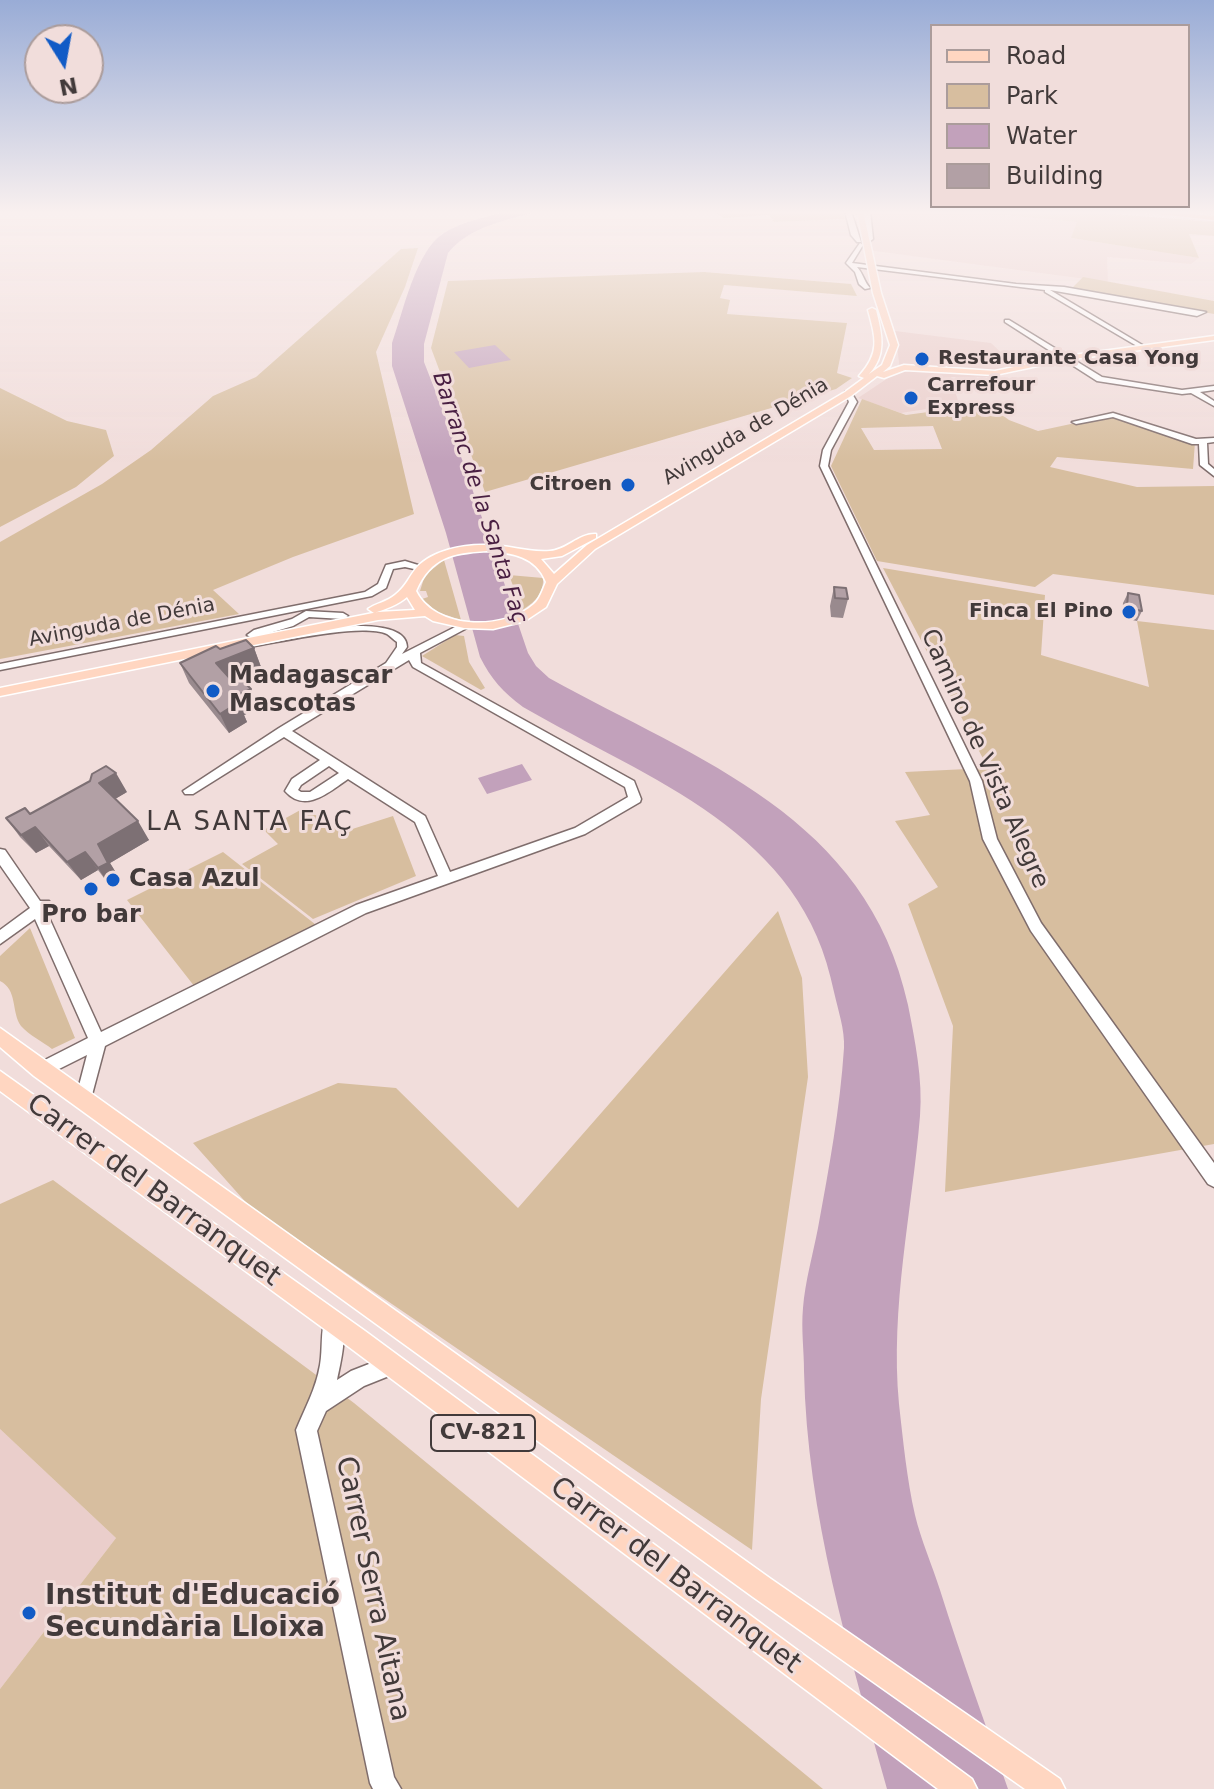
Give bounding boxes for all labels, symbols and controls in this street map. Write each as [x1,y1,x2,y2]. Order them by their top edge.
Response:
north arrow [24,24,104,104]
legend [930,24,1190,208]
text: Road [1006,42,1066,70]
text: N [57,72,80,100]
text: Park [1006,82,1058,110]
text: Water [1006,122,1077,150]
text: Building [1006,162,1103,190]
place label: Restaurante Casa Yong [938,347,1199,371]
marker: Restaurante Casa Yong [913,350,931,368]
water label: Barranc de la Santa Faç [426,369,532,627]
street label: Avinguda de Dénia [659,373,833,491]
place label: Carrefour Express [927,374,1035,421]
marker: Carrefour Express [902,389,920,407]
place label: Citroen [530,473,612,497]
marker: Citroen [619,476,637,494]
street label: Avinguda de Dénia [27,593,217,653]
place label: Finca El Pino [969,600,1113,624]
marker: Finca El Pino [1120,603,1138,621]
street label: Camino de Vista Alegre [914,625,1054,893]
place label: Madagascar Mascotas [229,663,392,719]
marker: Madagascar Mascotas [204,682,222,700]
district label: LA SANTA FAÇ [146,807,354,839]
place label: Casa Azul [129,866,260,894]
marker: Casa Azul [104,871,122,889]
marker: Pro bar [82,880,100,898]
place label: Pro bar [41,902,141,930]
street label: Carrer del Barranquet [20,1088,286,1294]
road number: CV-821 [431,1415,535,1451]
street label: Carrer Serra Aitana [328,1454,416,1724]
street label: Carrer del Barranquet [543,1471,807,1681]
place label: Institut d'Educació Secundària Lloixa [45,1580,340,1646]
marker: Institut d'Educació Secundària Lloixa [20,1604,38,1622]

